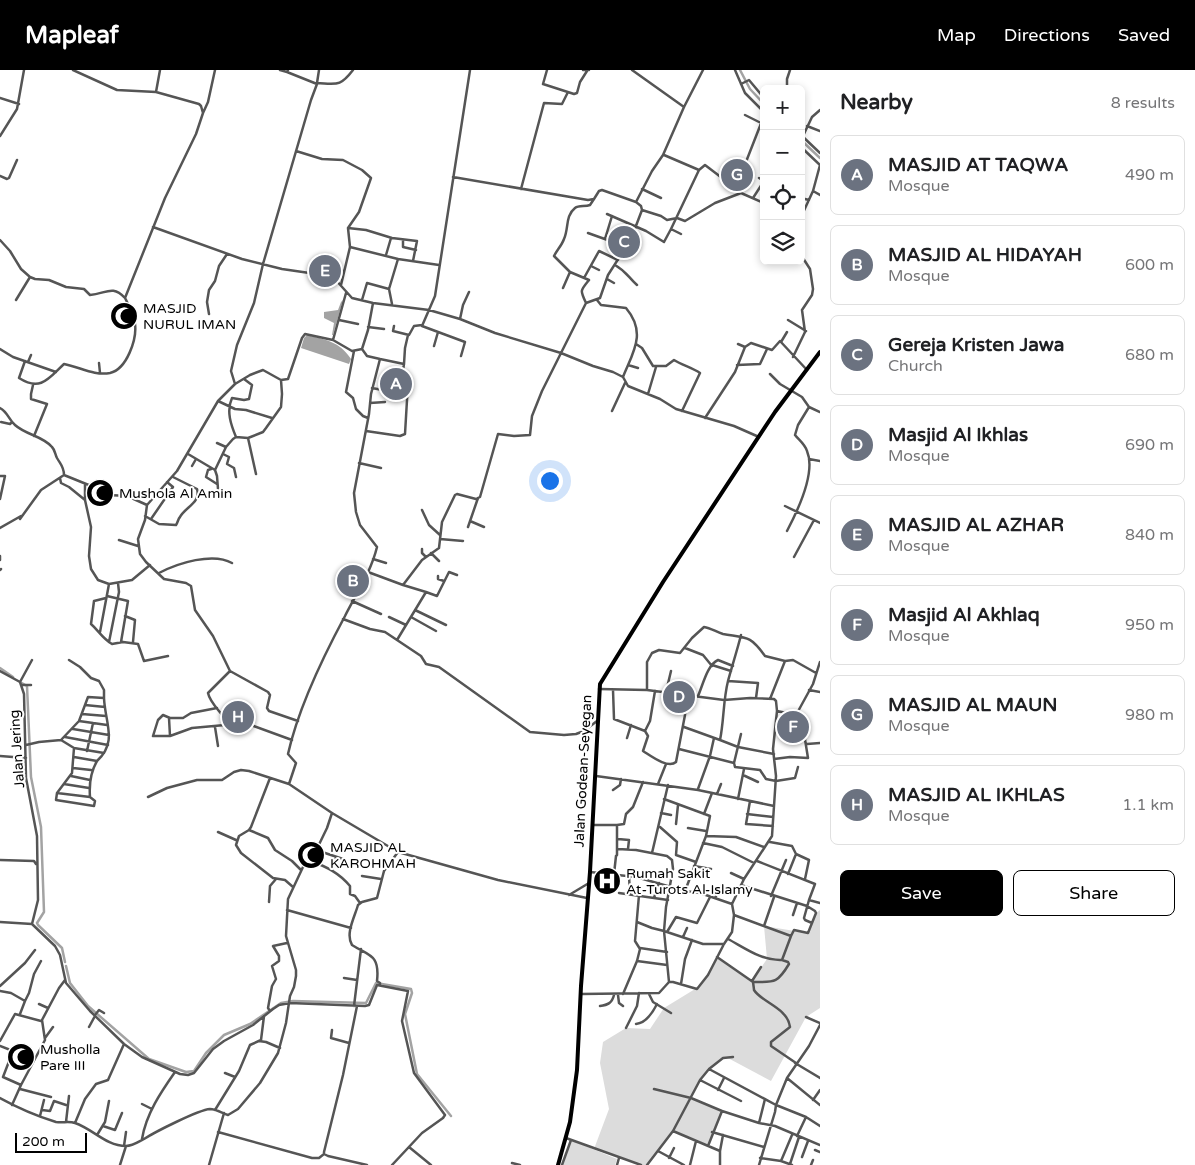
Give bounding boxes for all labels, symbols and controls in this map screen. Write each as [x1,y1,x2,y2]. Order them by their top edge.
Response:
text: Mapleaf [25,21,119,50]
text: Map [937,24,976,46]
text: Directions [1004,24,1090,46]
text: Saved [1118,24,1170,46]
map controls [760,85,805,265]
button: + [760,85,805,130]
text: Nearby [840,90,913,115]
text: 8 results [1111,93,1175,113]
button: − [760,130,805,175]
text: MASJID AT TAQWA [888,154,1068,176]
pin: G [721,156,753,194]
text: A [851,165,863,185]
text: 490 m [1125,165,1174,185]
button: locate [760,175,805,220]
text: Mosque [888,176,950,196]
button: layers [760,220,805,265]
pin: C [608,223,640,261]
text: MASJID AL HIDAYAH [888,244,1082,266]
pin: E [309,252,341,290]
text: B [851,255,863,275]
text: 600 m [1125,255,1174,275]
text: Mosque [888,266,950,286]
place label: MASJID NURUL IMAN [143,300,236,333]
mosque icon: MASJID NURUL IMAN [109,301,139,331]
text: Gereja Kristen Jawa [888,334,1064,356]
text: C [851,345,863,365]
text: 680 m [1125,345,1174,365]
text: Church [888,356,943,376]
pin: A [380,365,412,403]
text: Masjid Al Ikhlas [888,424,1028,446]
text: D [851,435,863,455]
text: 690 m [1125,435,1174,455]
text: Mosque [888,446,950,466]
your location [537,468,563,494]
mosque icon: Mushola Al Amin [85,478,115,508]
place label: Mushola Al Amin [119,485,232,502]
text: MASJID AL AZHAR [888,514,1064,536]
text: E [852,525,862,545]
text: 840 m [1125,525,1174,545]
text: Mosque [888,536,950,556]
pin: B [337,562,369,600]
text: Masjid Al Akhlaq [888,604,1040,626]
text: F [852,615,862,635]
text: 950 m [1125,615,1174,635]
text: Mosque [888,626,950,646]
pin: D [663,678,695,716]
street label: Jalan Godean-Seyegan [571,694,595,848]
text: MASJID AL MAUN [888,694,1058,716]
pin: H [222,698,254,736]
text: G [851,705,863,725]
text: 980 m [1125,705,1174,725]
pin: F [777,708,809,746]
street label: Jalan Jering [6,709,28,789]
text: Mosque [888,716,950,736]
text: MASJID AL IKHLAS [888,784,1065,806]
text: H [851,795,863,815]
text: 1.1 km [1122,795,1174,815]
text: Mosque [888,806,950,826]
place label: MASJID AL KAROHMAH [330,839,416,872]
mosque icon: MASJID AL KAROHMAH [296,840,326,870]
place label: Rumah Sakit At-Turots Al-Islamy [626,865,753,898]
hospital icon: Rumah Sakit At-Turots Al-Islamy [592,866,622,896]
button: Save [840,870,1003,916]
button: Share [1013,870,1175,916]
place label: Musholla Pare III [40,1041,100,1074]
mosque icon: Musholla Pare III [6,1042,36,1072]
scale bar [15,1130,88,1153]
text: 200 m [22,1133,65,1150]

